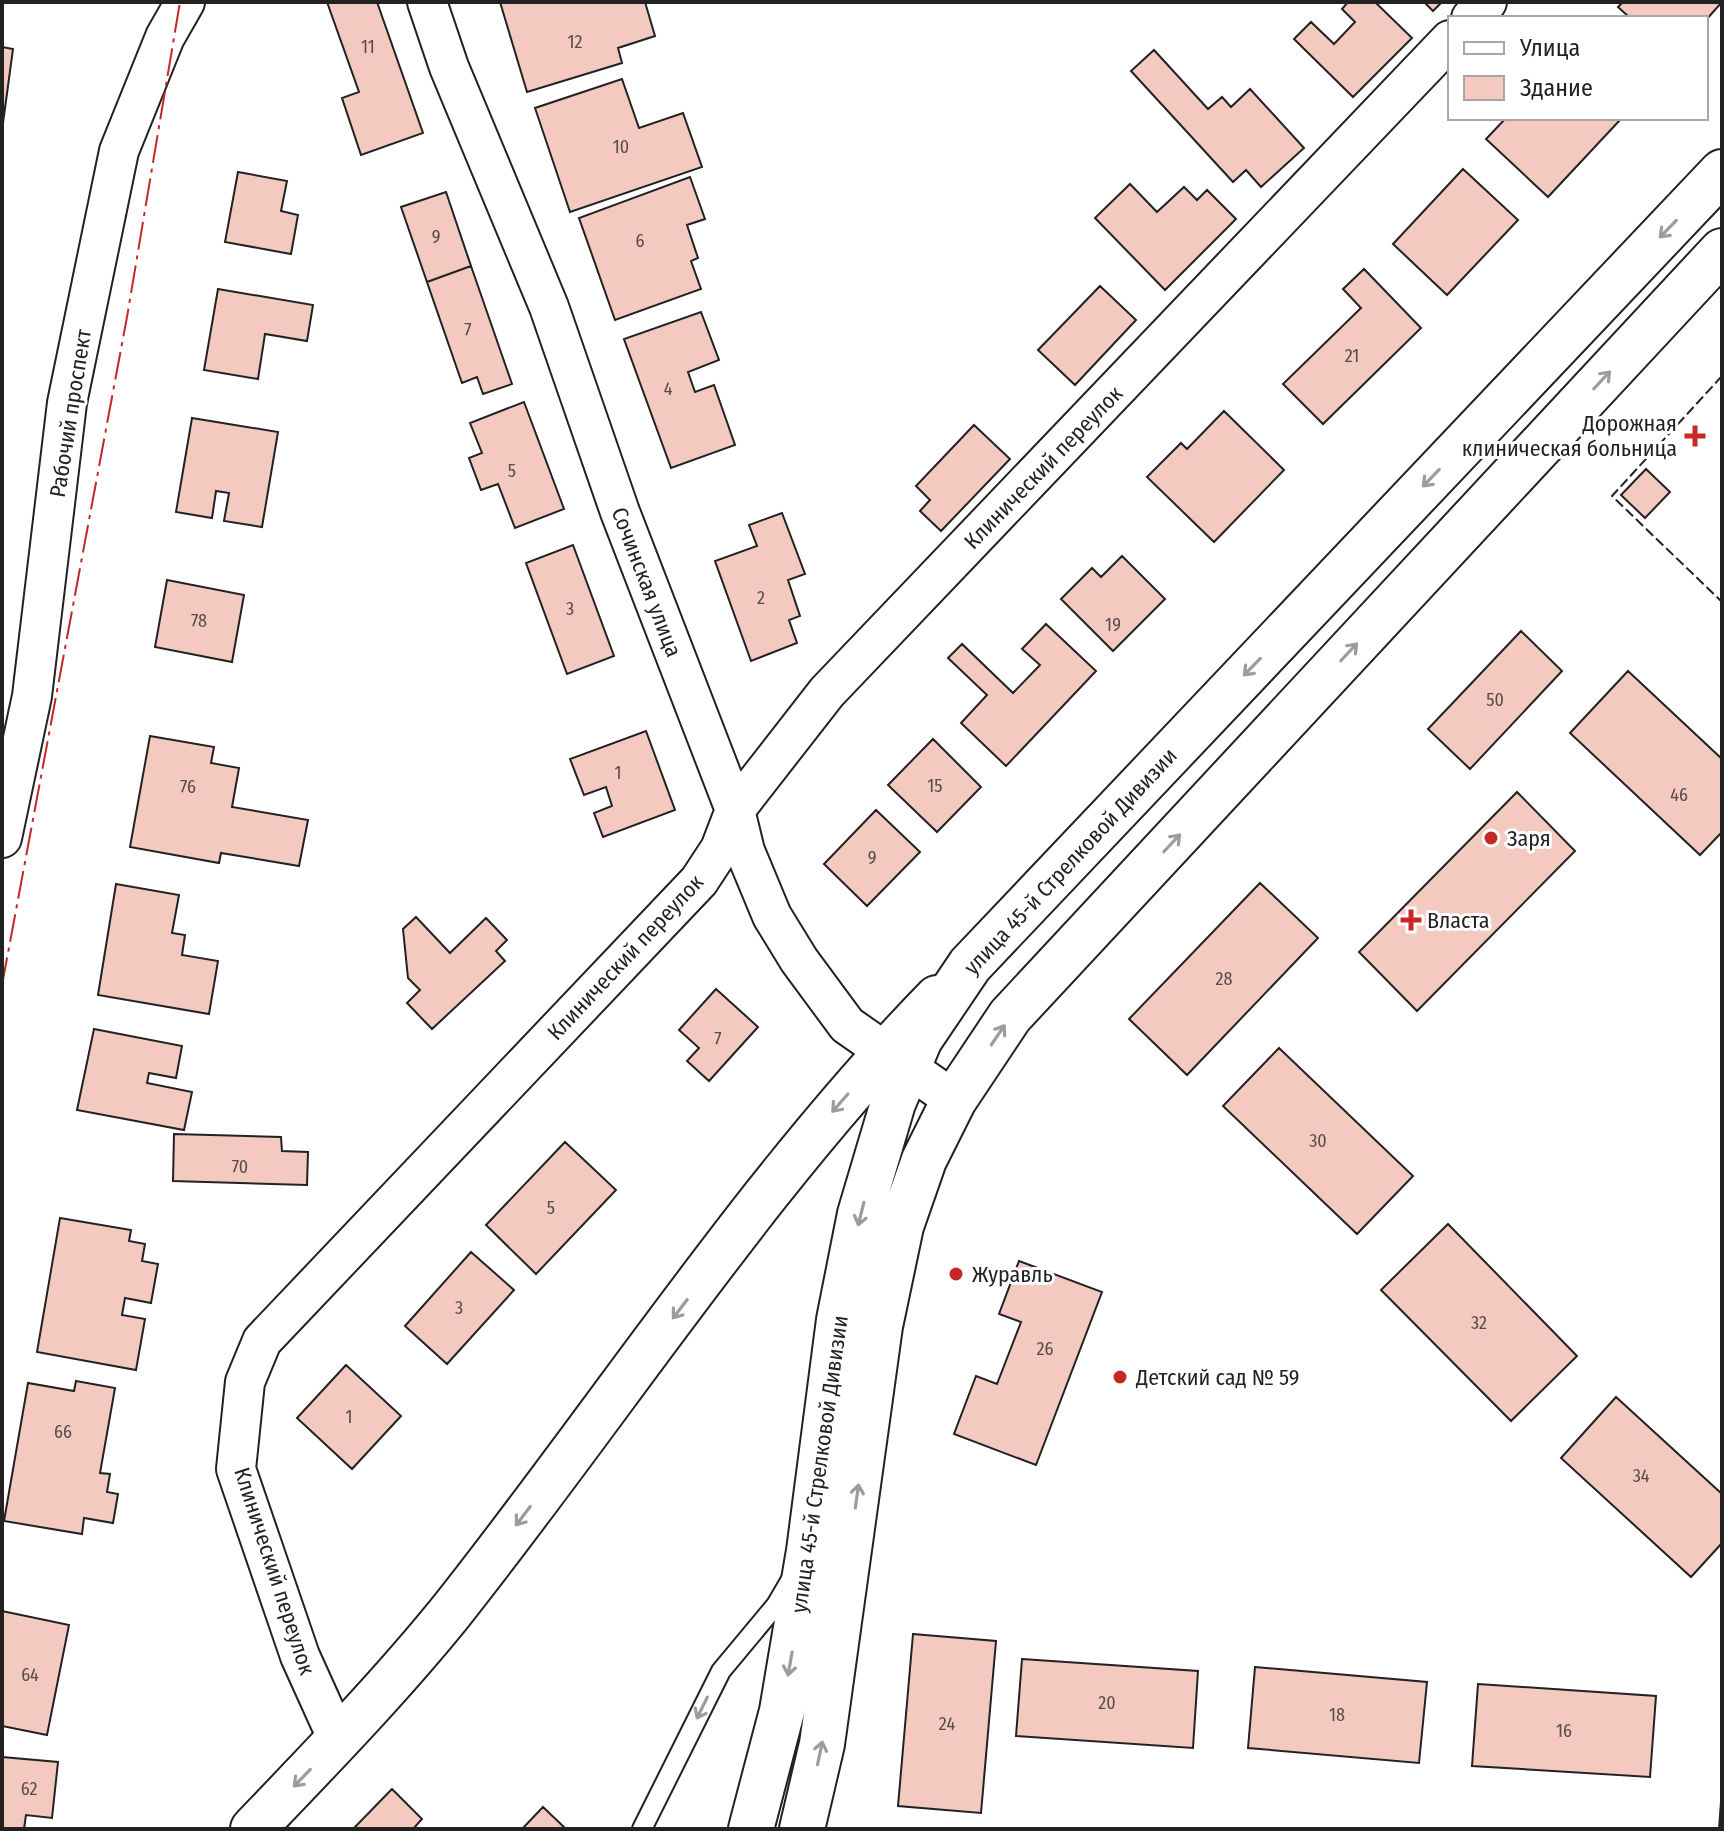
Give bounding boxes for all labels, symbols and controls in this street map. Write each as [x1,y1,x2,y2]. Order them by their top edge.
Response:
legend [1448,16,1708,120]
house number: 12 [568,31,583,53]
text: Улица [1519,34,1580,62]
house number: 11 [361,36,375,58]
text: Здание [1520,74,1593,102]
house number: 10 [613,136,629,158]
one-way arrow [1659,219,1678,239]
house number: 9 [432,226,440,248]
house number: 6 [636,230,645,252]
house number: 7 [464,319,472,341]
street label: Рабочий проспект [44,327,97,499]
house number: 21 [1345,345,1359,367]
one-way arrow [1593,370,1612,390]
house number: 4 [664,378,673,400]
street label: Клинический переулок [958,380,1129,555]
place label: Дорожная клиническая больница [1462,410,1677,462]
marker: Дорожная клиническая больница [1684,425,1706,447]
house number: 5 [508,460,516,482]
one-way arrow [1422,468,1441,488]
street label: Сочинская улица [606,504,687,661]
house number: 2 [757,587,765,609]
house number: 3 [566,598,574,620]
house number: 78 [191,610,207,632]
house number: 19 [1105,614,1121,636]
one-way arrow [1339,643,1358,662]
one-way arrow [1243,657,1262,677]
house number: 50 [1486,689,1504,711]
street label: улица 45-й Стрелковой Дивизии [958,742,1183,980]
house number: 1 [614,762,622,784]
house number: 15 [927,775,943,797]
house number: 76 [180,776,196,798]
house number: 46 [1670,784,1688,806]
place label: Заря [1507,825,1551,852]
marker: Заря [1482,829,1500,847]
one-way arrow [1162,833,1180,853]
house number: 9 [868,847,876,869]
street label: Клинический переулок [542,868,710,1046]
place label: Власта [1427,907,1489,934]
marker: Власта [1402,911,1420,929]
house number: 28 [1216,968,1232,990]
one-way arrow [989,1025,1006,1047]
house number: 7 [714,1028,722,1050]
one-way arrow [831,1093,849,1113]
house number: 30 [1309,1130,1327,1152]
house number: 70 [232,1156,248,1178]
house number: 5 [547,1197,555,1219]
one-way arrow [853,1200,868,1226]
place label: Журавль [972,1261,1053,1288]
marker: Журавль [947,1265,965,1283]
house number: 3 [455,1297,463,1319]
one-way arrow [672,1297,689,1319]
house number: 32 [1471,1312,1487,1334]
street label: улица 45-й Стрелковой Дивизии [785,1314,854,1615]
house number: 26 [1037,1338,1054,1360]
place label: Детский сад № 59 [1135,1364,1300,1391]
marker: Детский сад № 59 [1111,1368,1129,1386]
house number: 1 [345,1406,353,1428]
house number: 66 [54,1421,72,1443]
street label: Клинический переулок [228,1464,321,1679]
house number: 34 [1633,1465,1650,1487]
one-way arrow [850,1484,865,1509]
one-way arrow [515,1504,532,1526]
one-way arrow [781,1650,796,1676]
house number: 64 [21,1664,39,1686]
house number: 20 [1098,1692,1116,1714]
one-way arrow [694,1695,710,1719]
house number: 18 [1329,1704,1345,1726]
house number: 24 [939,1713,955,1735]
house number: 16 [1556,1720,1572,1742]
one-way arrow [813,1741,828,1766]
one-way arrow [292,1768,311,1788]
house number: 62 [21,1778,37,1800]

